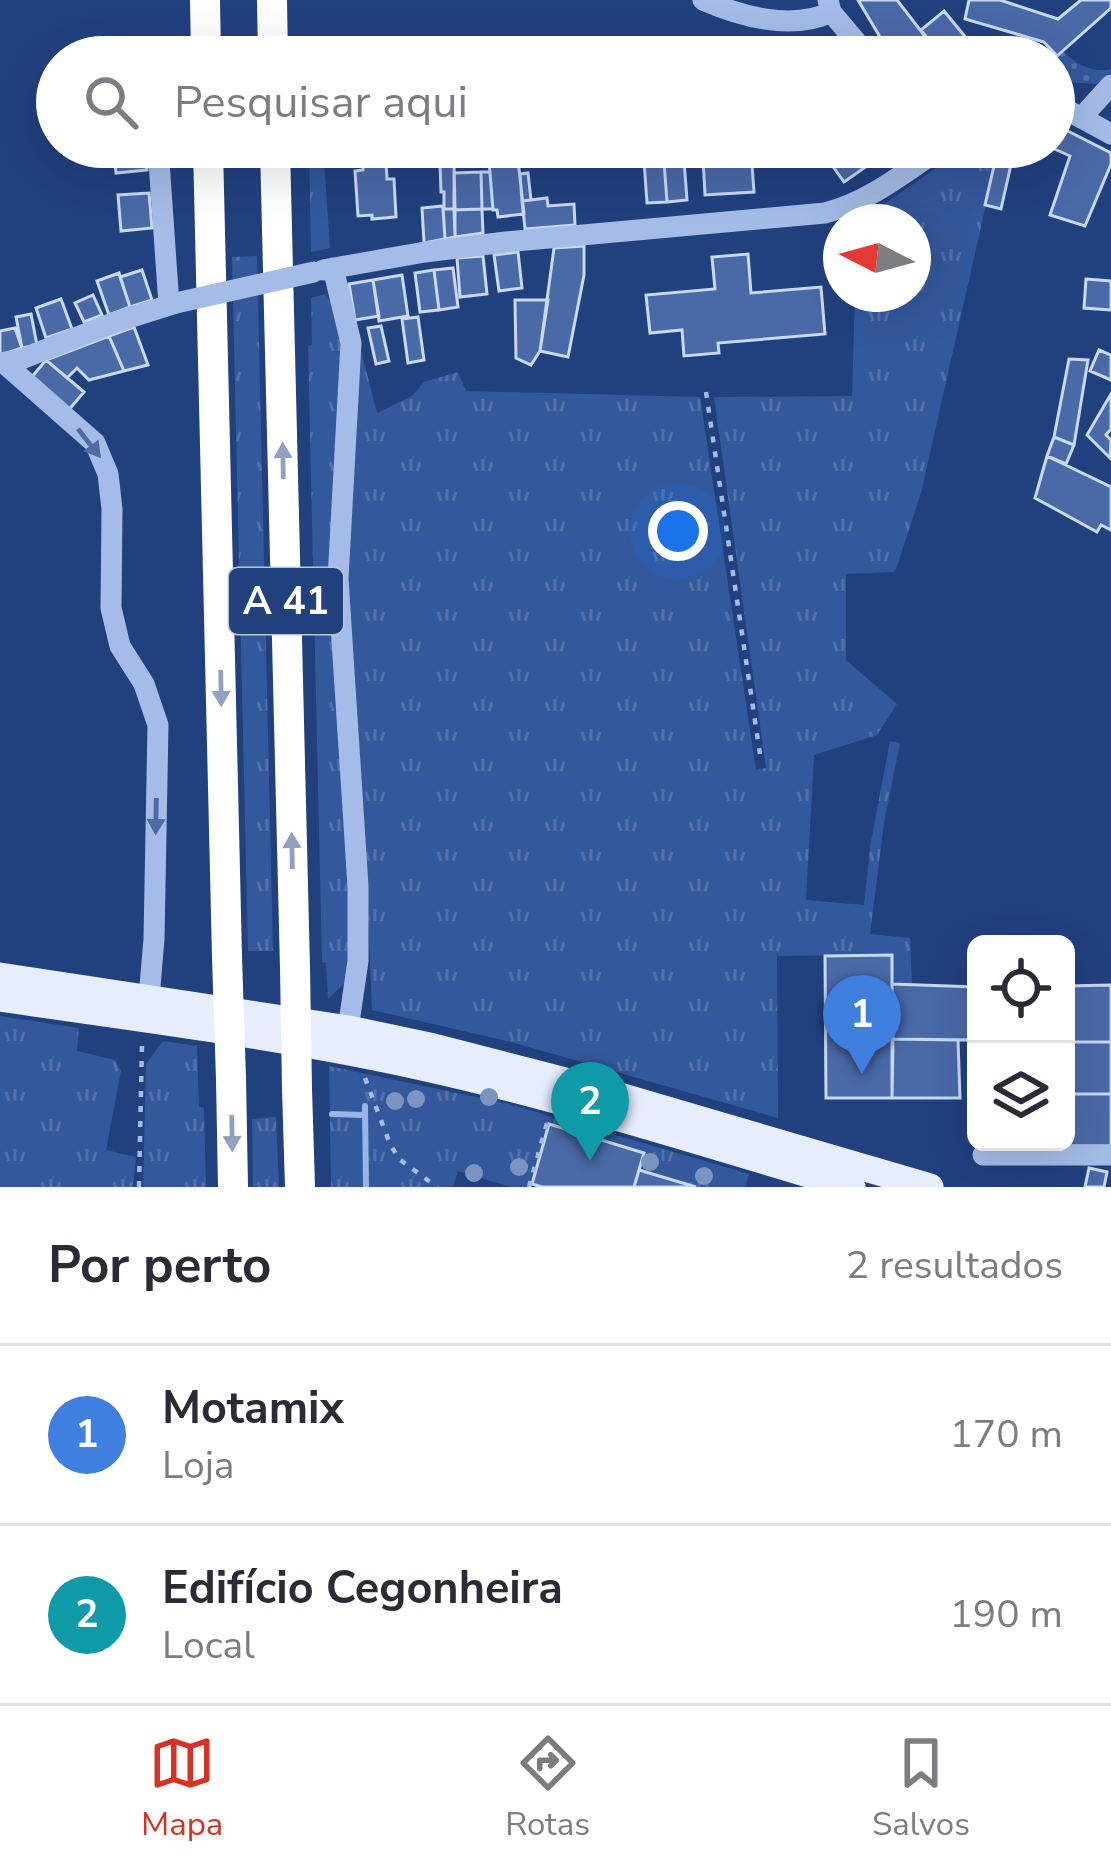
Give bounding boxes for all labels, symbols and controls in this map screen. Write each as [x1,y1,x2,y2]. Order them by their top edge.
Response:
search box [36,36,1075,168]
icon: search [78,69,144,135]
text: Pesquisar aqui [174,72,468,133]
north arrow [823,204,931,312]
one-way arrow [75,427,101,458]
one-way arrow [273,441,292,479]
your location [648,501,708,561]
road number: A 41 [229,568,343,634]
one-way arrow [211,670,231,708]
one-way arrow [147,798,166,836]
one-way arrow [282,831,301,869]
map controls [967,935,1075,1151]
button: locate [967,935,1075,1043]
pin: 1 [823,975,901,1074]
button: layers [967,1043,1075,1151]
pin: 2 [551,1062,629,1161]
one-way arrow [223,1115,242,1153]
text: Por perto [48,1230,271,1300]
text: 2 resultados [846,1239,1063,1292]
text: Motamix [162,1378,344,1439]
text: 1 [75,1408,99,1461]
text: 170 m [949,1408,1063,1461]
text: Loja [162,1439,235,1492]
text: Edifício Cegonheira [162,1558,563,1619]
text: 2 [75,1588,99,1641]
text: 190 m [949,1588,1063,1641]
text: Local [162,1619,255,1672]
tab: Mapa [141,1730,223,1847]
tab: Rotas [505,1730,590,1847]
tab: Salvos [872,1730,970,1847]

